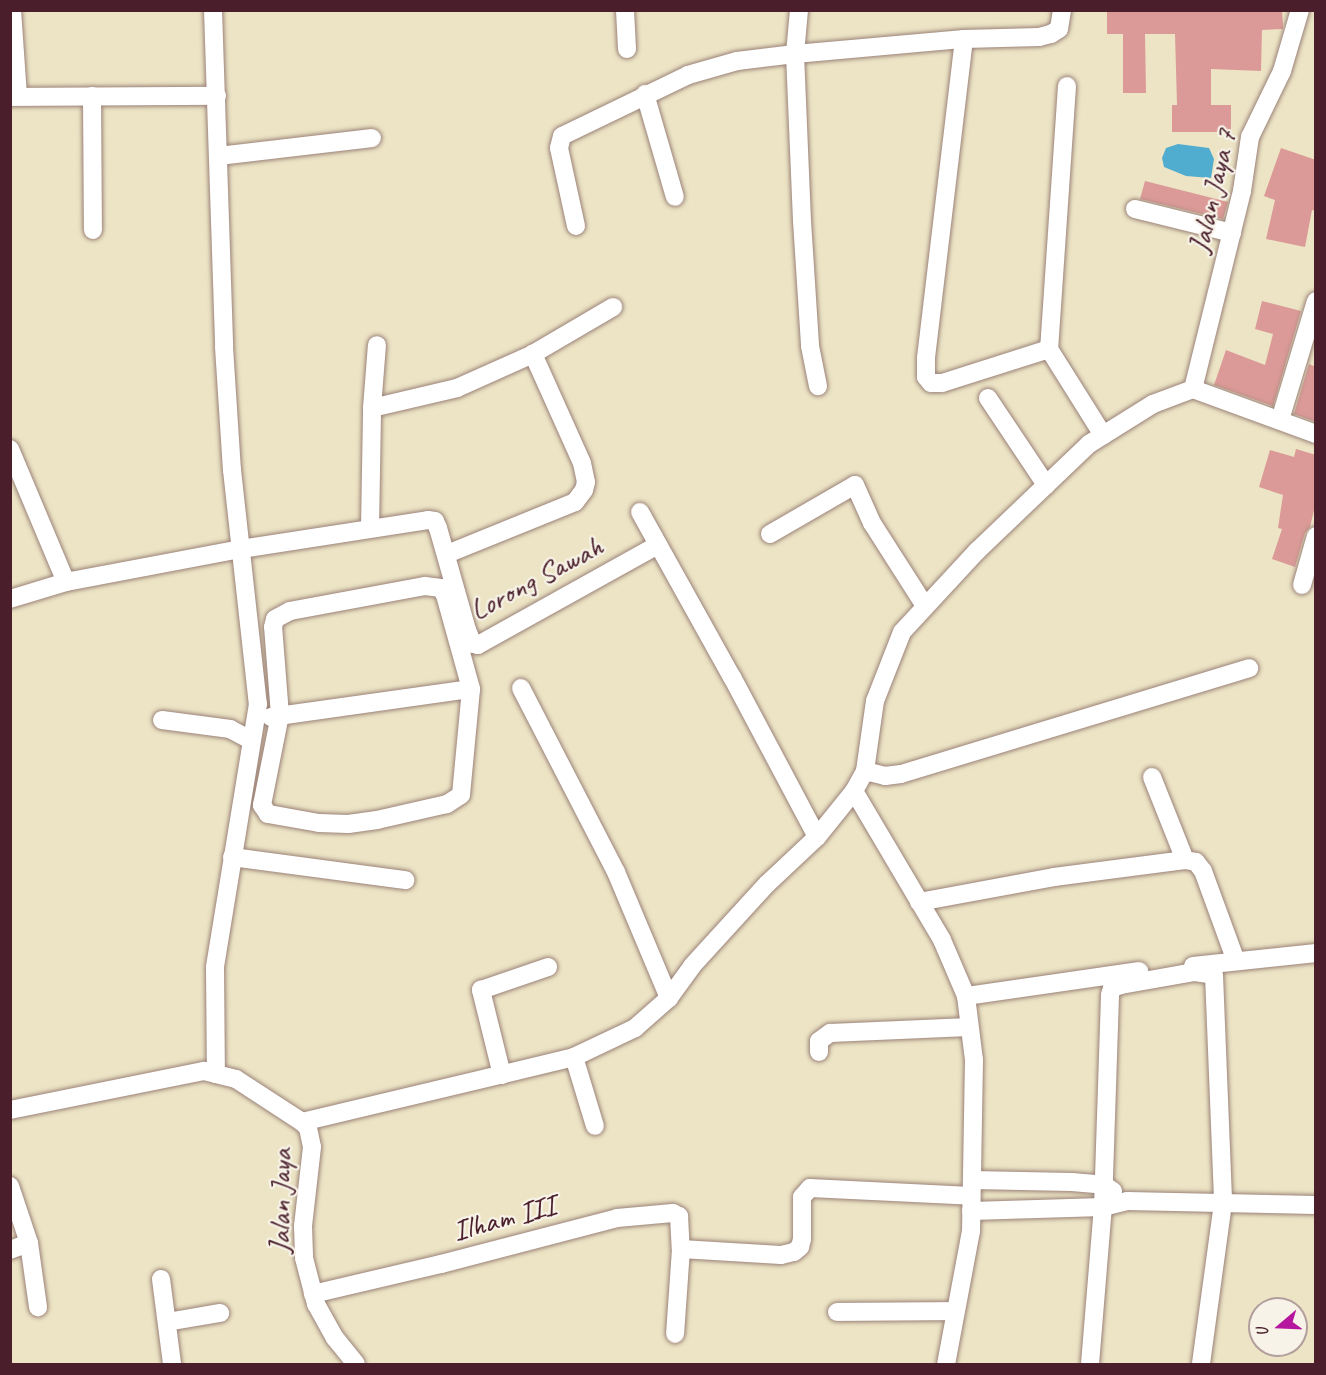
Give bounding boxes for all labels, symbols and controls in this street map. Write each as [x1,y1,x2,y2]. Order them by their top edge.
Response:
street label: Jalan Jaya 7 [1180,126,1244,256]
street label: Lorong Sawah [464,528,608,628]
street label: Jalan Jaya [261,1149,299,1253]
street label: Ilham III [449,1187,559,1249]
north arrow [1248,1297,1308,1357]
text: U [1252,1325,1274,1339]

